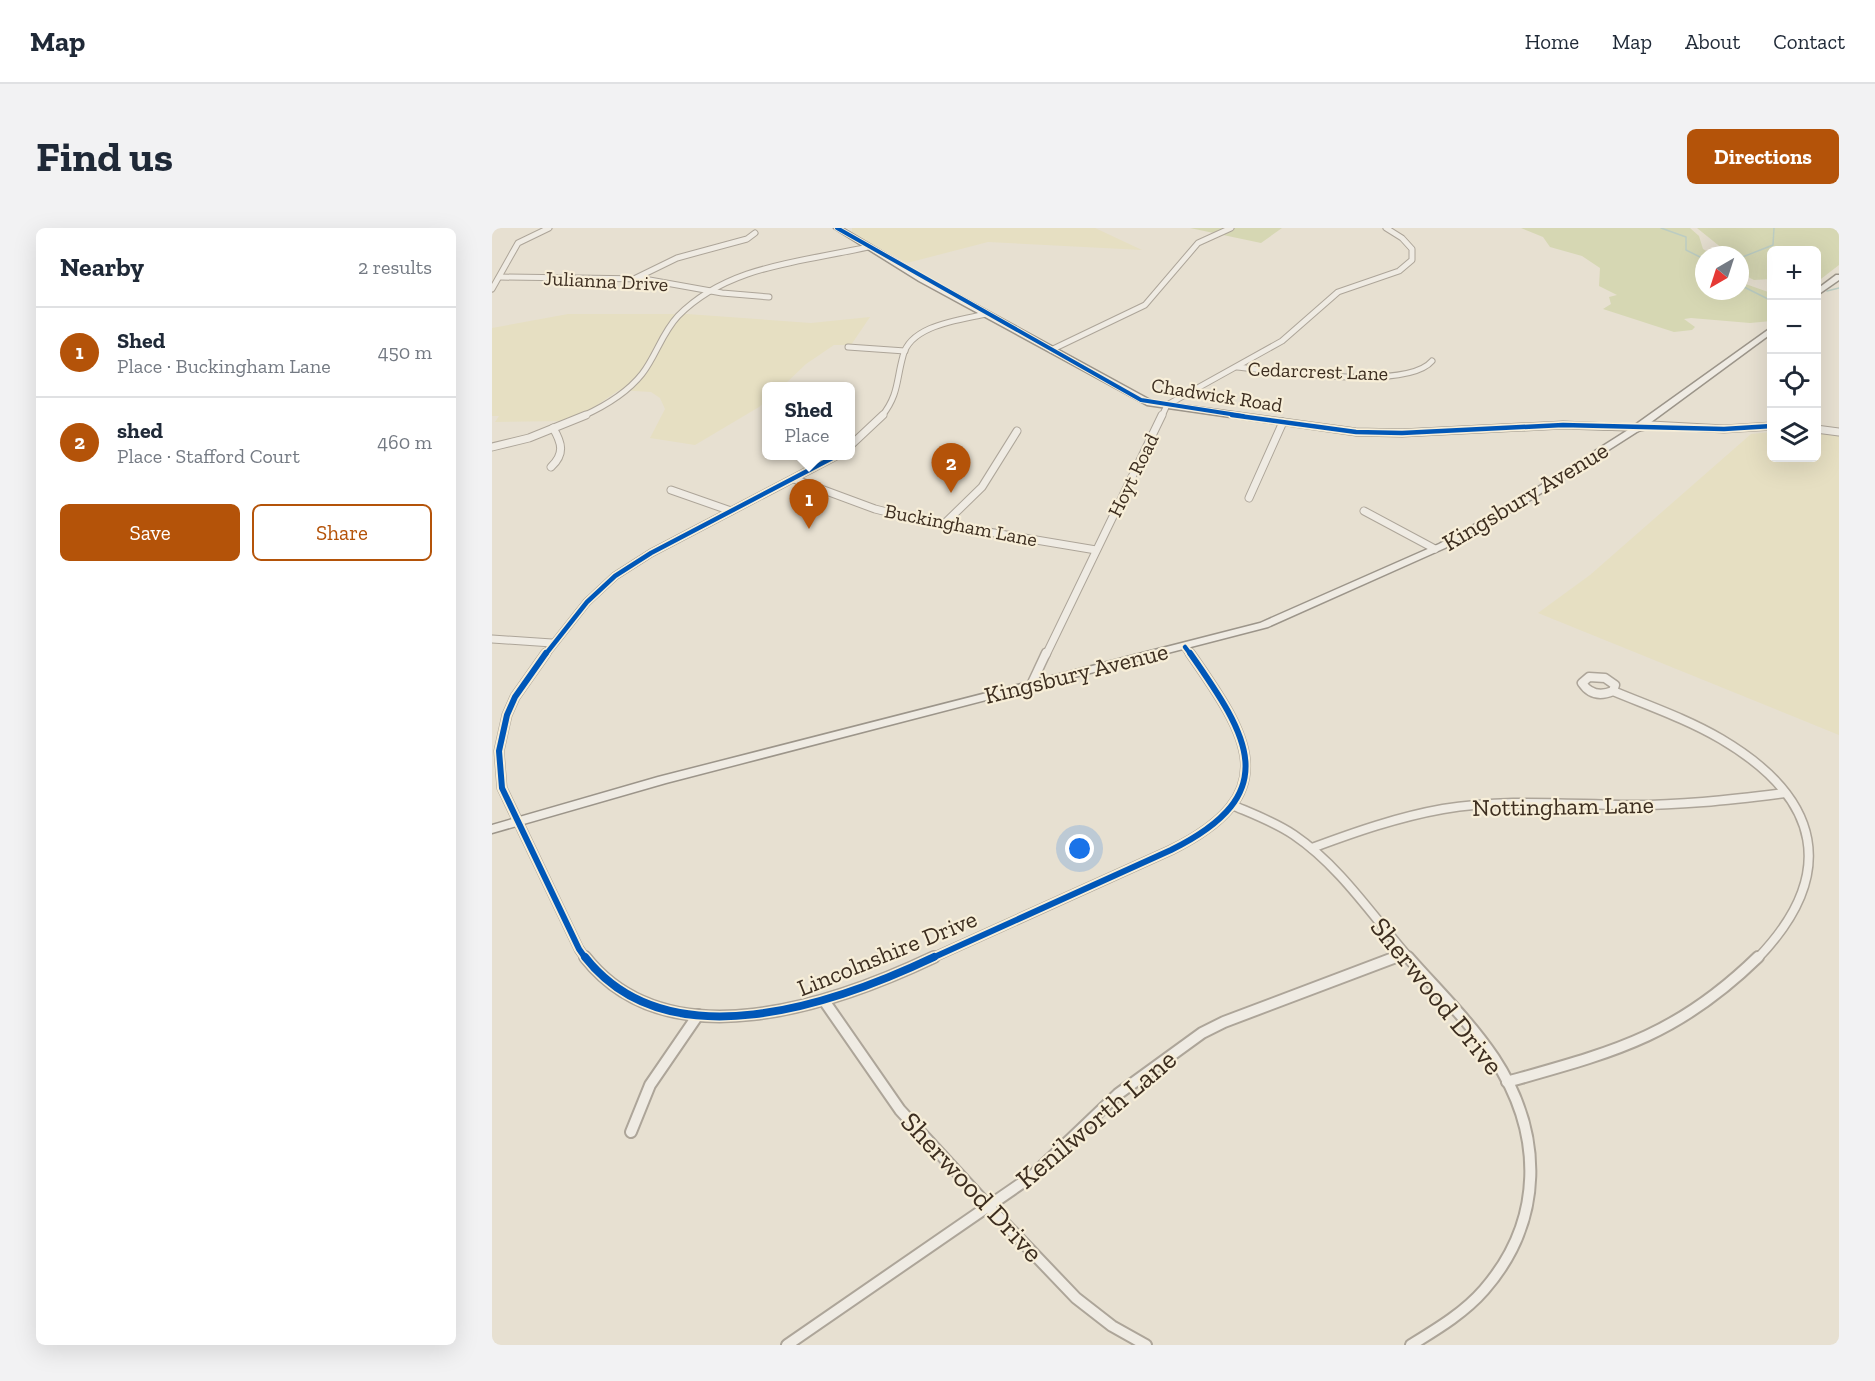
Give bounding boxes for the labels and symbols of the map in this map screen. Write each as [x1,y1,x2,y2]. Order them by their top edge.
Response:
north arrow [1695,246,1749,300]
street label: Julianna Drive [543,266,669,296]
street label: Cedarcrest Lane [1247,357,1389,385]
street label: Chadwick Road [1150,373,1284,417]
street label: Hoyt Road [1103,429,1163,521]
street label: Kingsbury Avenue [1437,435,1613,557]
pin: 2 [932,444,970,493]
pin: 1 [790,480,828,529]
street label: Buckingham Lane [883,498,1039,552]
street label: Kingsbury Avenue [981,636,1171,710]
street label: Nottingham Lane [1472,790,1654,822]
your location [1065,834,1094,863]
street label: Lincolnshire Drive [793,904,981,1002]
street label: Sherwood Drive [1363,911,1511,1081]
street label: Kenilworth Lane [1009,1042,1183,1196]
street label: Sherwood Drive [894,1105,1050,1269]

